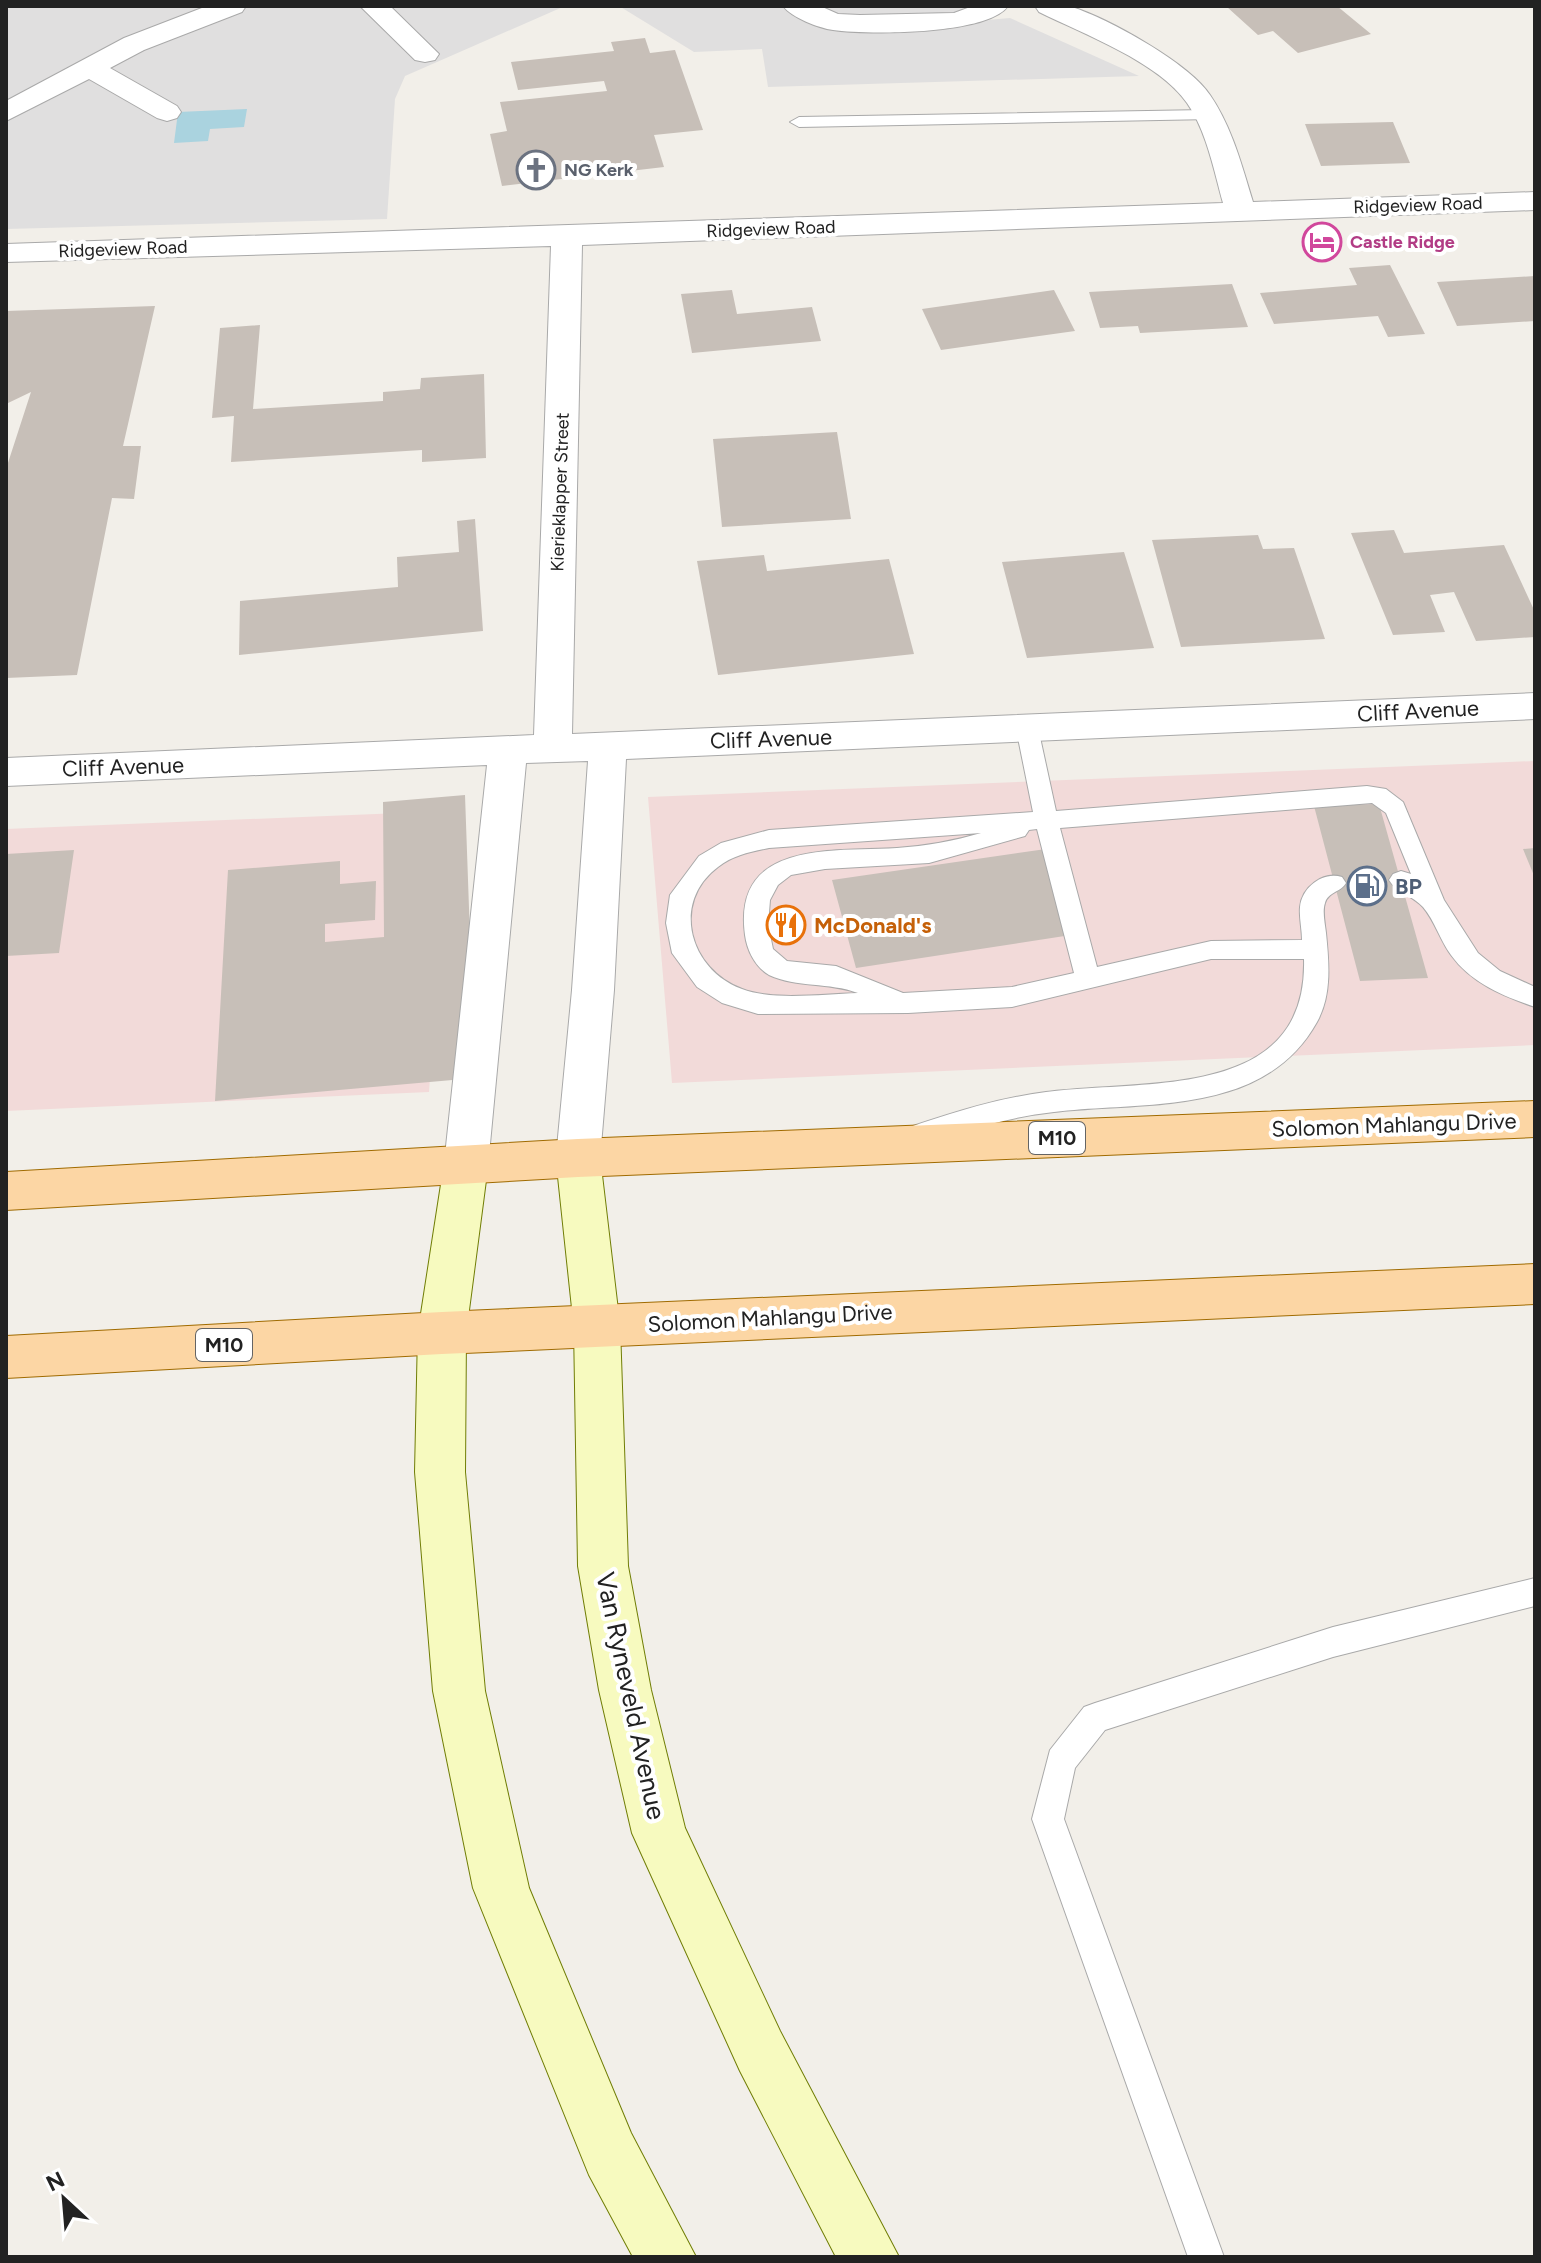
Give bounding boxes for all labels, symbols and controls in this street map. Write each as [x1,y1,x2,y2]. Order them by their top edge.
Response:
church icon: NG Kerk [515,149,557,191]
place label: NG Kerk [564,159,634,181]
street label: Ridgeview Road [1353,192,1483,218]
street label: Ridgeview Road [706,216,836,242]
hotel icon: Castle Ridge [1301,221,1343,263]
place label: Castle Ridge [1350,231,1455,253]
street label: Ridgeview Road [58,236,188,262]
street label: Kierieklapper Street [546,412,574,572]
street label: Cliff Avenue [1356,694,1480,728]
street label: Cliff Avenue [710,723,832,755]
street label: Cliff Avenue [62,751,184,783]
fuel station icon: BP [1346,865,1388,907]
place label: BP [1395,873,1422,900]
restaurant icon: McDonald's [765,904,807,946]
place label: McDonald's [814,912,931,939]
street label: Solomon Mahlangu Drive [1271,1107,1517,1143]
road number: M10 [1029,1122,1085,1154]
street label: Solomon Mahlangu Drive [647,1298,893,1338]
road number: M10 [196,1329,252,1361]
street label: Van Ryneveld Avenue [589,1569,673,1823]
north arrow [24,2159,104,2239]
text: N [42,2166,69,2197]

